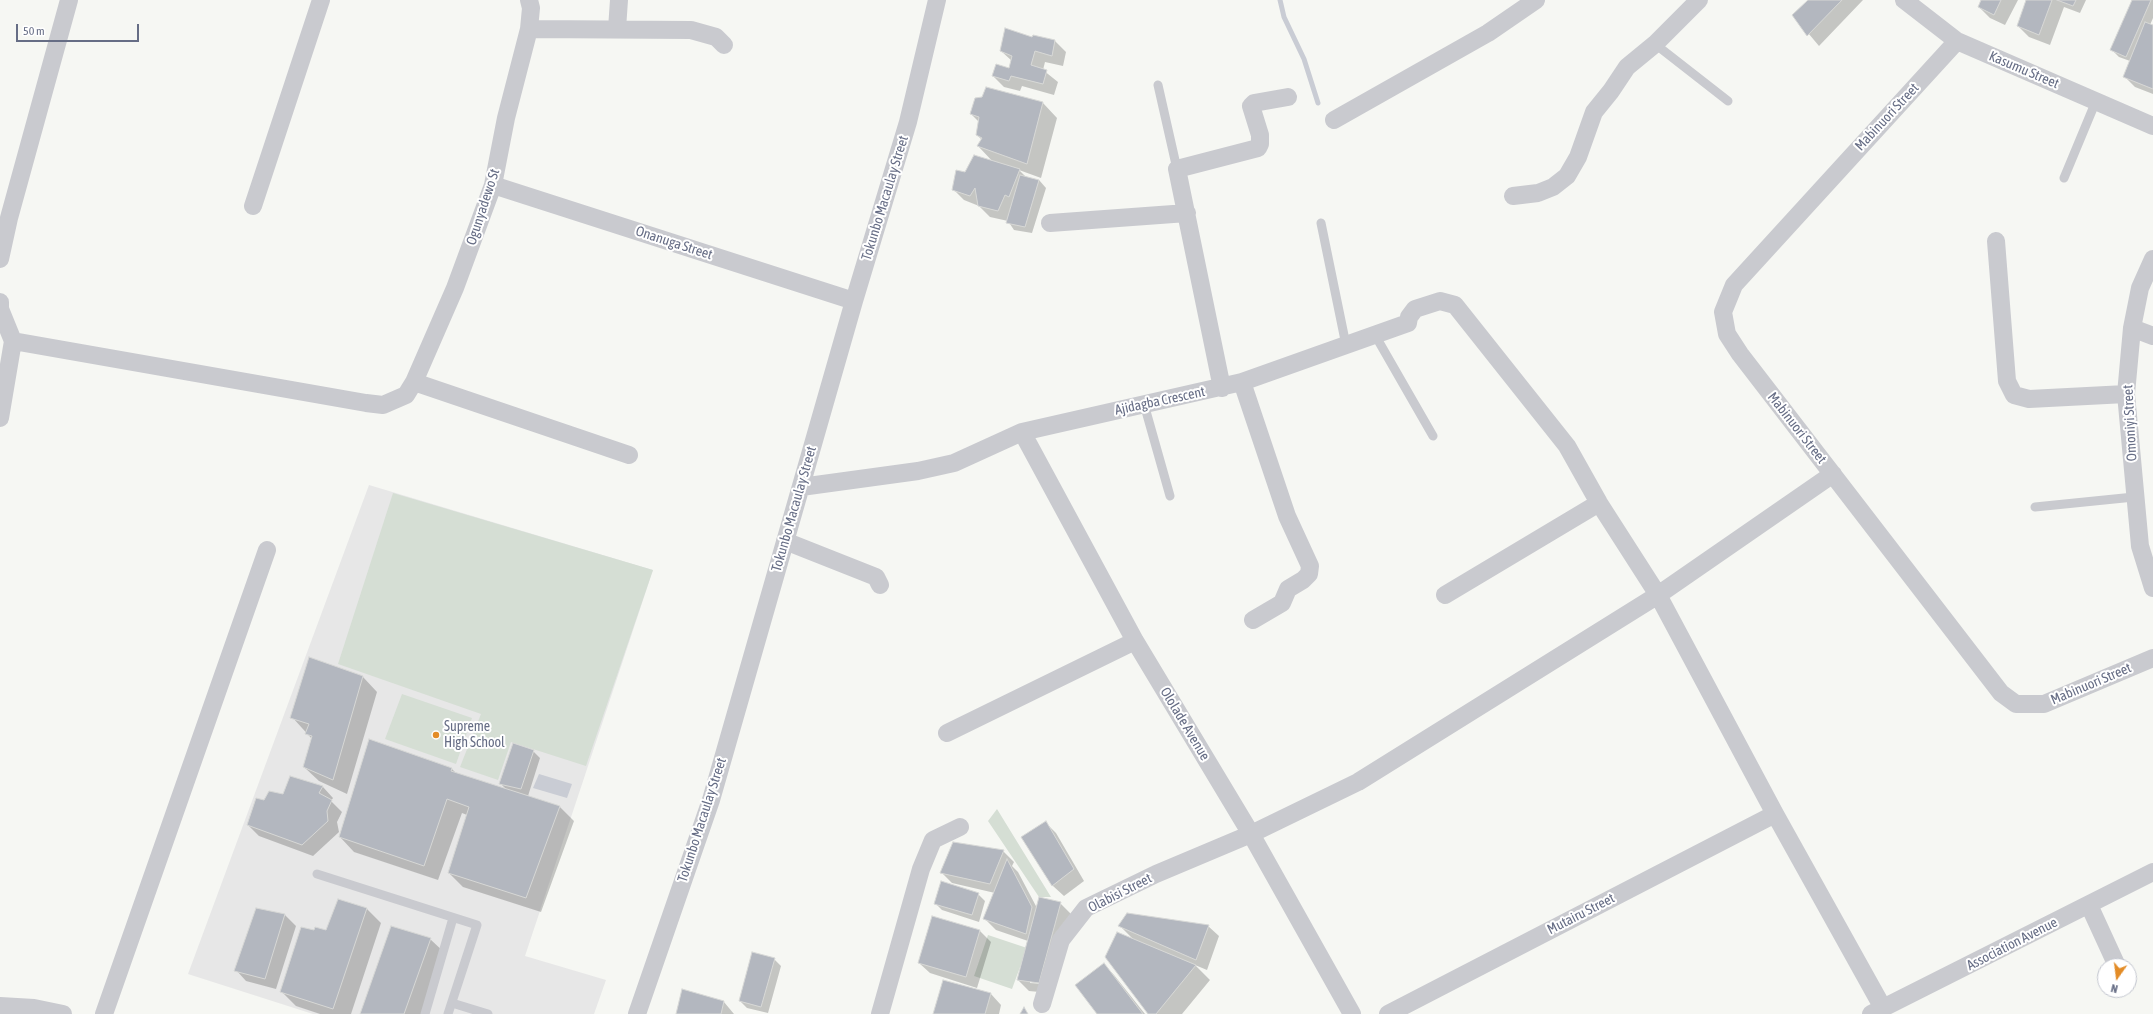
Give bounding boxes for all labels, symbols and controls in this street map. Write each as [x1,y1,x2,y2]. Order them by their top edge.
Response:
scale bar [18,16,141,42]
text: 50 m [23,24,45,38]
street label: Kasumu Street [1987,48,2061,92]
street label: Mabinuori Street [1852,80,1922,154]
street label: Tokunbo Macaulay Street [858,134,912,262]
street label: Ogunyadewo St [463,167,503,247]
street label: Onanuga Street [633,223,715,263]
street label: Ajidagba Crescent [1113,383,1207,419]
street label: Omoniyi Street [2120,384,2140,462]
street label: Mabinuori Street [1764,389,1830,467]
street label: Tokunbo Macaulay Street [768,444,820,574]
street label: Mabinuori Street [2048,659,2134,709]
street label: Ololade Avenue [1157,684,1213,764]
place label: Supreme High School [444,719,505,752]
marker: Supreme High School [431,730,441,740]
street label: Tokunbo Macaulay Street [674,756,730,884]
street label: Olabisi Street [1085,870,1155,916]
street label: Mutairu Street [1544,890,1618,938]
street label: Association Avenue [1964,914,2060,974]
north arrow [2097,958,2137,998]
text: N [2110,982,2119,995]

